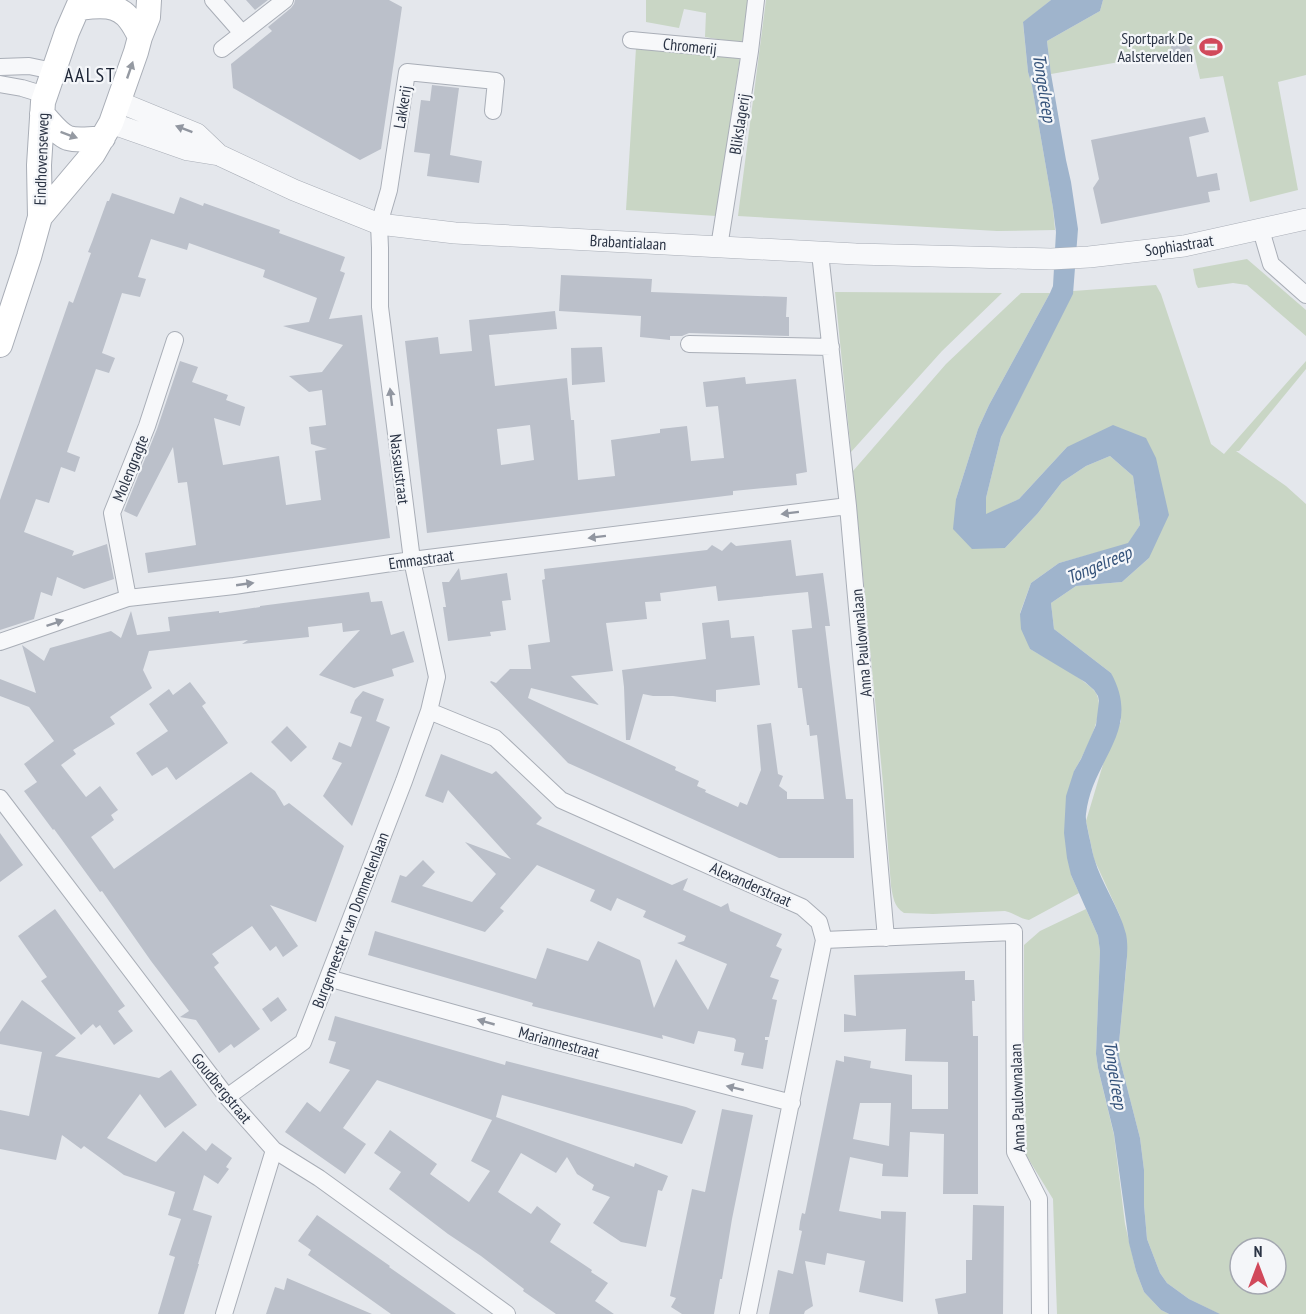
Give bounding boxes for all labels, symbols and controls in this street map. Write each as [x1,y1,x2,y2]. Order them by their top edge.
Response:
place label: Sportpark De Aalstervelden [1118,28,1193,66]
street label: Chromerij [662,33,718,59]
sports icon: Sportpark De Aalstervelden [1198,34,1224,60]
water label: Tongelreep [1028,52,1061,125]
one-way arrow [125,61,135,79]
district label: AALST [64,62,116,88]
street label: Lakkerij [389,84,415,130]
street label: Blikslagerij [724,92,754,156]
street label: Eindhovenseweg [29,112,53,206]
one-way arrow [174,124,192,134]
one-way arrow [60,131,78,141]
street label: Brabantialaan [589,230,667,254]
street label: Sophiastraat [1143,230,1215,260]
one-way arrow [387,388,396,407]
street label: Molengragte [108,432,152,504]
street label: Nassaustraat [386,433,414,506]
one-way arrow [781,508,800,518]
one-way arrow [587,532,606,542]
water label: Tongelreep [1063,540,1136,589]
street label: Emmastraat [387,544,455,573]
one-way arrow [236,580,255,589]
street label: Anna Paulownalaan [846,588,876,698]
one-way arrow [46,618,64,628]
street label: Burgemeester van Dommelenlaan [307,829,393,1011]
street label: Alexanderstraat [707,857,795,911]
one-way arrow [477,1017,495,1026]
street label: Mariannestraat [516,1022,602,1063]
water label: Tongelreep [1099,1039,1132,1112]
street label: Anna Paulownalaan [1005,1043,1029,1153]
street label: Goudbergstraat [188,1049,257,1128]
one-way arrow [726,1083,744,1092]
north arrow [1228,1236,1288,1296]
text: N [1254,1241,1262,1261]

